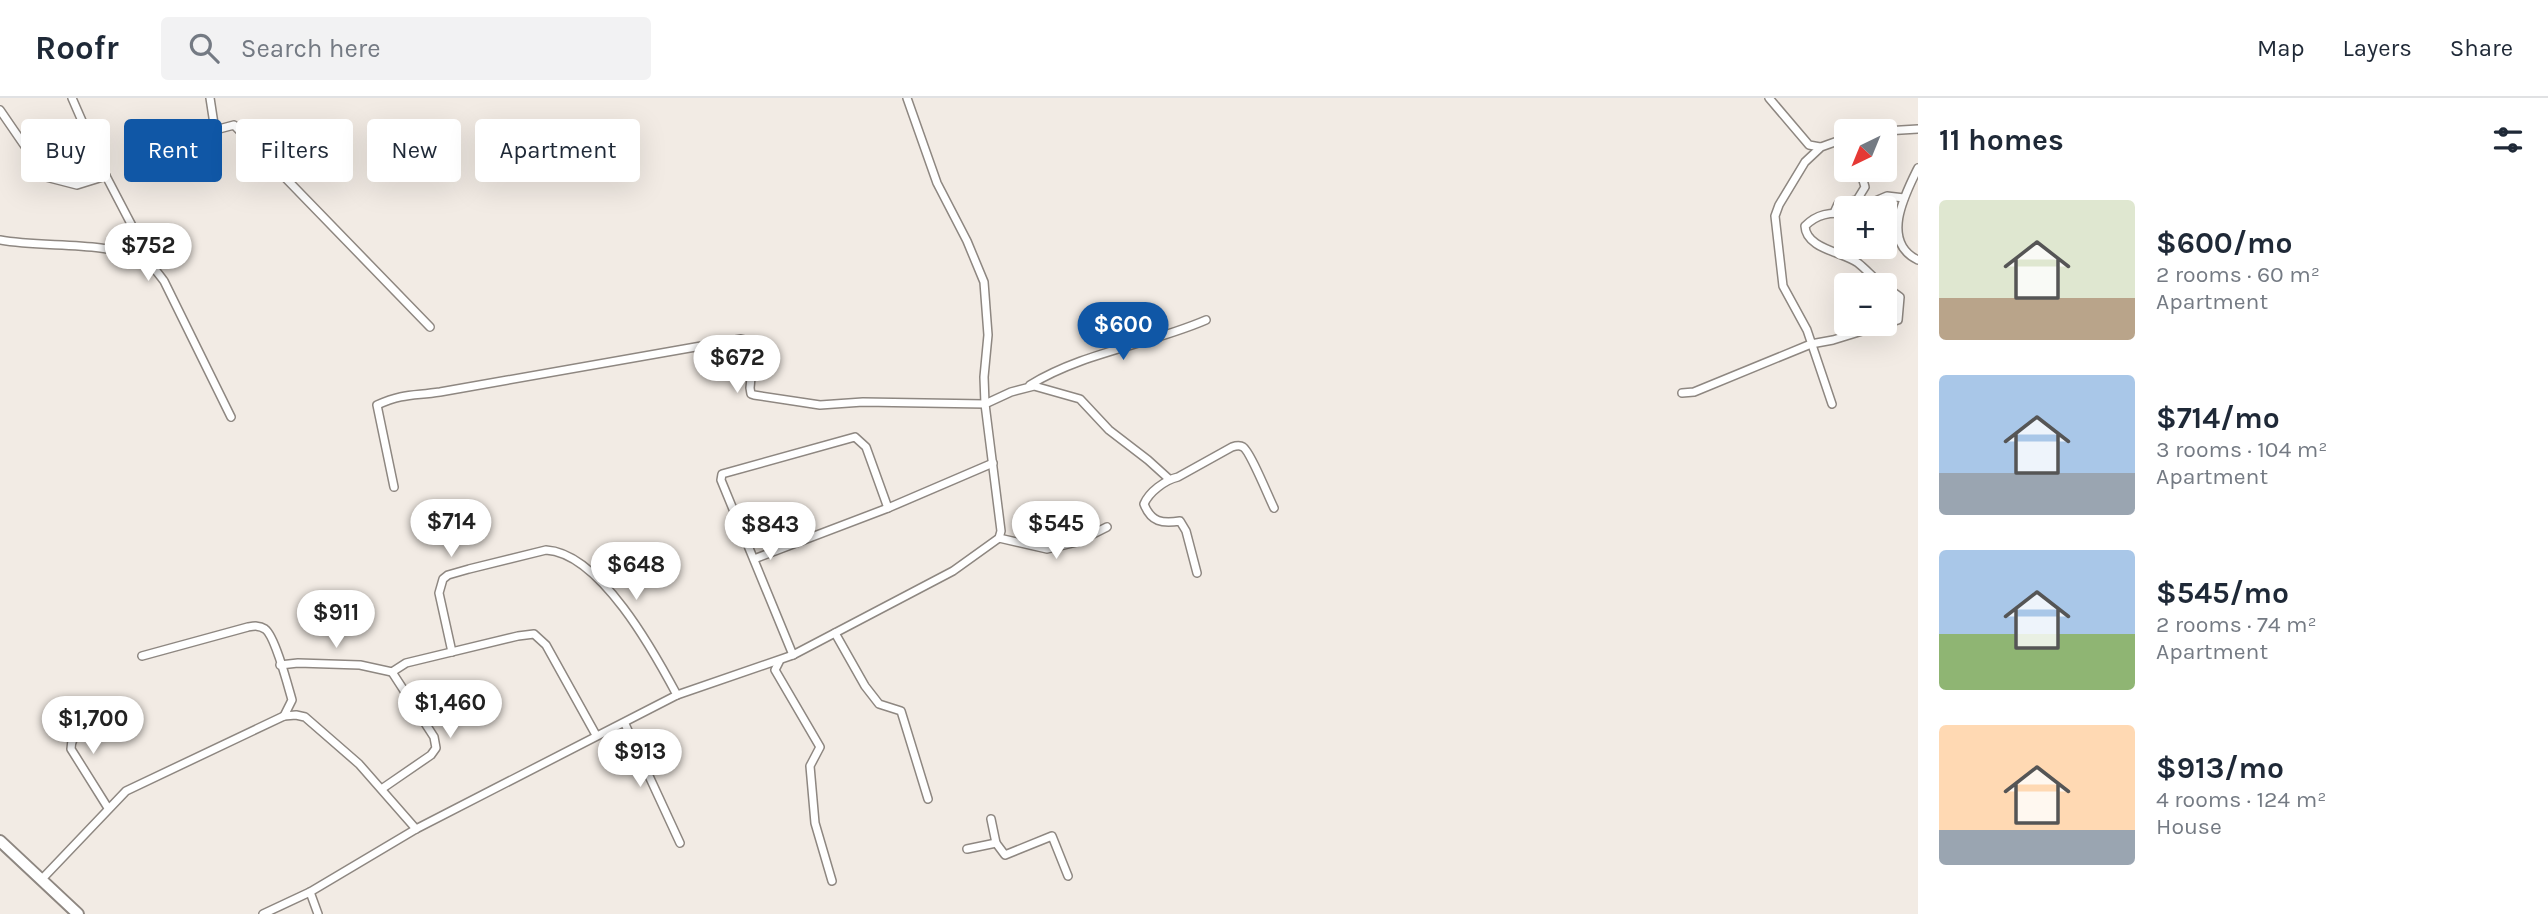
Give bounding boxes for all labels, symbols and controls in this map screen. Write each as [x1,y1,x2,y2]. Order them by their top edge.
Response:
search box [161,17,651,80]
text: Roofr [35,29,119,67]
icon: search [185,29,223,67]
text: Search here [241,33,381,64]
text: Map [2257,34,2305,62]
text: Layers [2343,34,2412,62]
text: Share [2450,34,2513,62]
chip: Buy [21,119,110,182]
chip: Rent [124,119,222,182]
chip: Filters [236,119,353,182]
chip: New [367,119,461,182]
chip: Apartment [475,119,640,182]
north arrow [1834,119,1897,182]
map controls [1834,119,1897,336]
icon: filters [2489,121,2527,159]
text: 11 homes [1939,122,2064,158]
button: + [1834,196,1897,259]
pin: $752 [107,223,189,283]
text: $600/mo [2156,225,2292,261]
icon: home [1995,228,2079,312]
text: $752 [121,232,175,259]
text: 2 rooms · 60 m² [2156,261,2320,288]
button: − [1834,273,1897,336]
text: Apartment [2156,288,2268,315]
pin: $600 [1082,302,1164,362]
text: $600 [1094,311,1152,338]
pin: $672 [696,336,778,395]
text: $672 [709,344,765,371]
text: $714/mo [2156,400,2280,436]
icon: home [1995,403,2079,487]
text: 3 rooms · 104 m² [2156,436,2327,463]
text: Apartment [2156,463,2268,490]
pin: $714 [410,500,492,559]
pin: $545 [1015,502,1097,561]
pin: $843 [729,503,811,562]
text: $714 [426,508,476,535]
text: $545 [1028,510,1084,537]
text: $843 [741,511,799,538]
pin: $648 [595,542,677,602]
text: $648 [607,551,665,578]
text: $545/mo [2156,575,2289,611]
icon: home [1995,578,2079,662]
pin: $911 [295,590,377,650]
text: $911 [313,599,359,626]
text: 2 rooms · 74 m² [2156,611,2317,638]
text: Apartment [2156,638,2268,665]
pin: $1,460 [393,680,507,740]
text: $1,460 [414,689,486,716]
pin: $1,700 [36,696,150,756]
text: $1,700 [58,705,128,732]
pin: $913 [599,730,681,789]
text: $913 [614,738,666,765]
text: $913/mo [2156,750,2284,786]
icon: home [1995,753,2079,837]
text: 4 rooms · 124 m² [2156,786,2326,813]
text: House [2156,813,2222,840]

